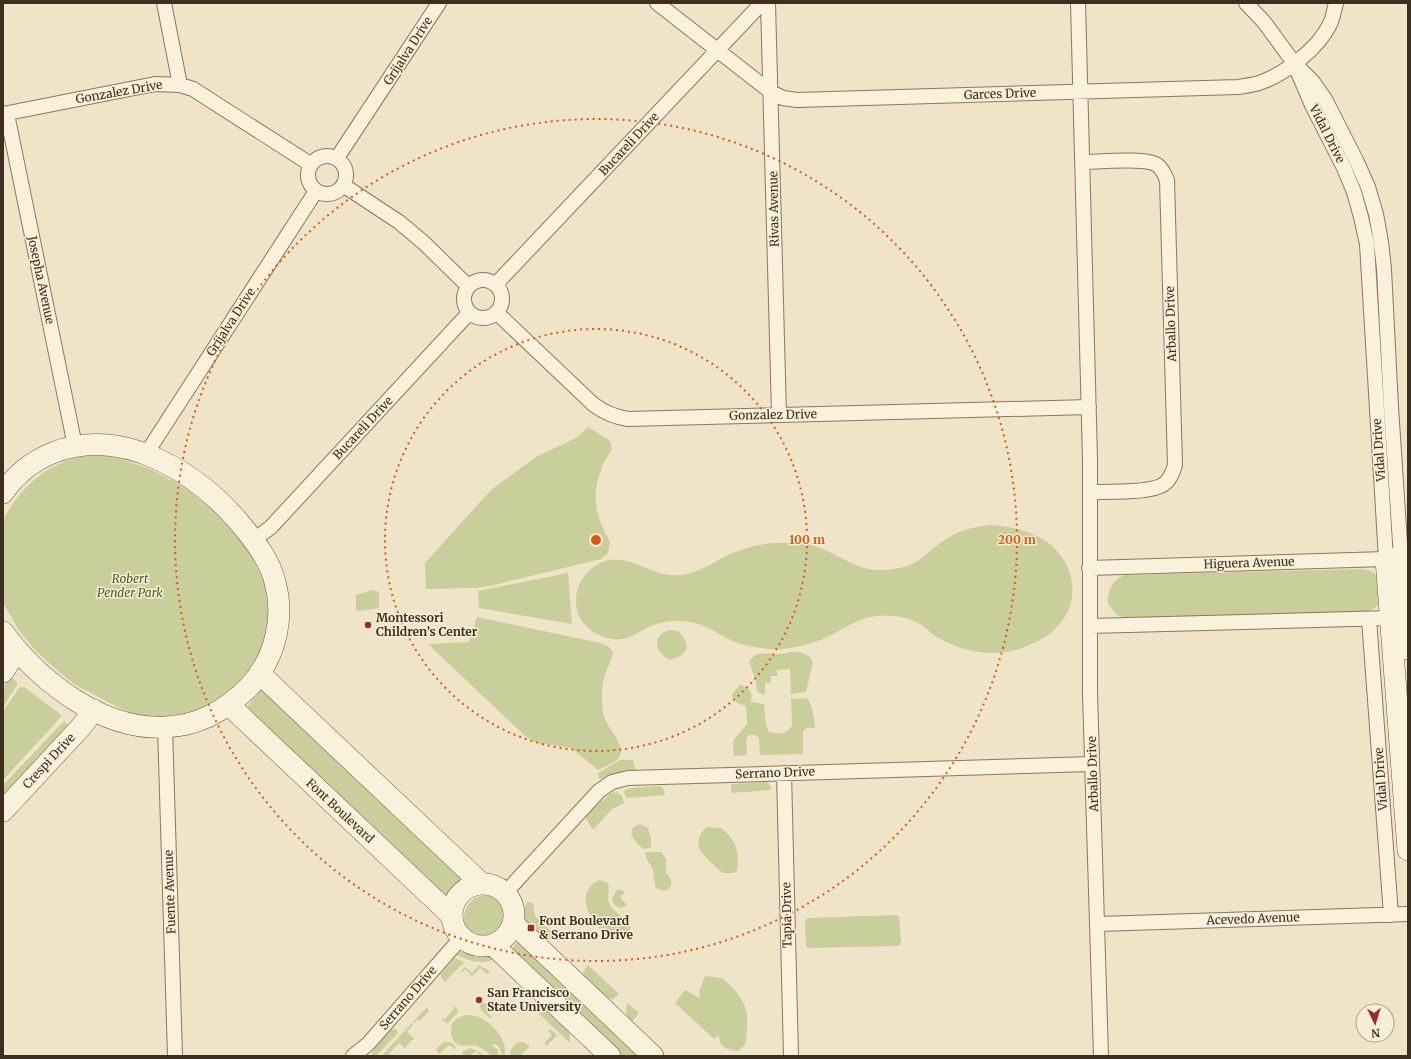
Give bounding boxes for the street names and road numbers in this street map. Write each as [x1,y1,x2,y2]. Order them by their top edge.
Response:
street label: Grijalva Drive [380,14,435,88]
street label: Gonzalez Drive [74,77,163,107]
street label: Garces Drive [964,85,1036,102]
street label: Vidal Drive [1306,101,1349,165]
street label: Bucareli Drive [596,109,662,178]
street label: Rivas Avenue [765,171,782,247]
street label: Josepha Avenue [25,233,58,325]
street label: Grijalva Drive [203,285,258,359]
street label: Arballo Drive [1162,286,1179,363]
street label: Bucareli Drive [330,393,396,462]
street label: Gonzalez Drive [729,406,817,423]
street label: Vidal Drive [1369,418,1388,483]
street label: Higuera Avenue [1203,553,1295,572]
street label: Crespi Drive [19,730,78,791]
street label: Arballo Drive [1084,736,1101,813]
street label: Vidal Drive [1371,747,1390,812]
street label: Serrano Drive [735,764,815,781]
street label: Font Boulevard [303,775,377,846]
street label: Fuente Avenue [161,850,178,934]
street label: Tapia Drive [778,882,795,948]
street label: Acevedo Avenue [1205,909,1300,928]
street label: Serrano Drive [376,963,439,1033]

